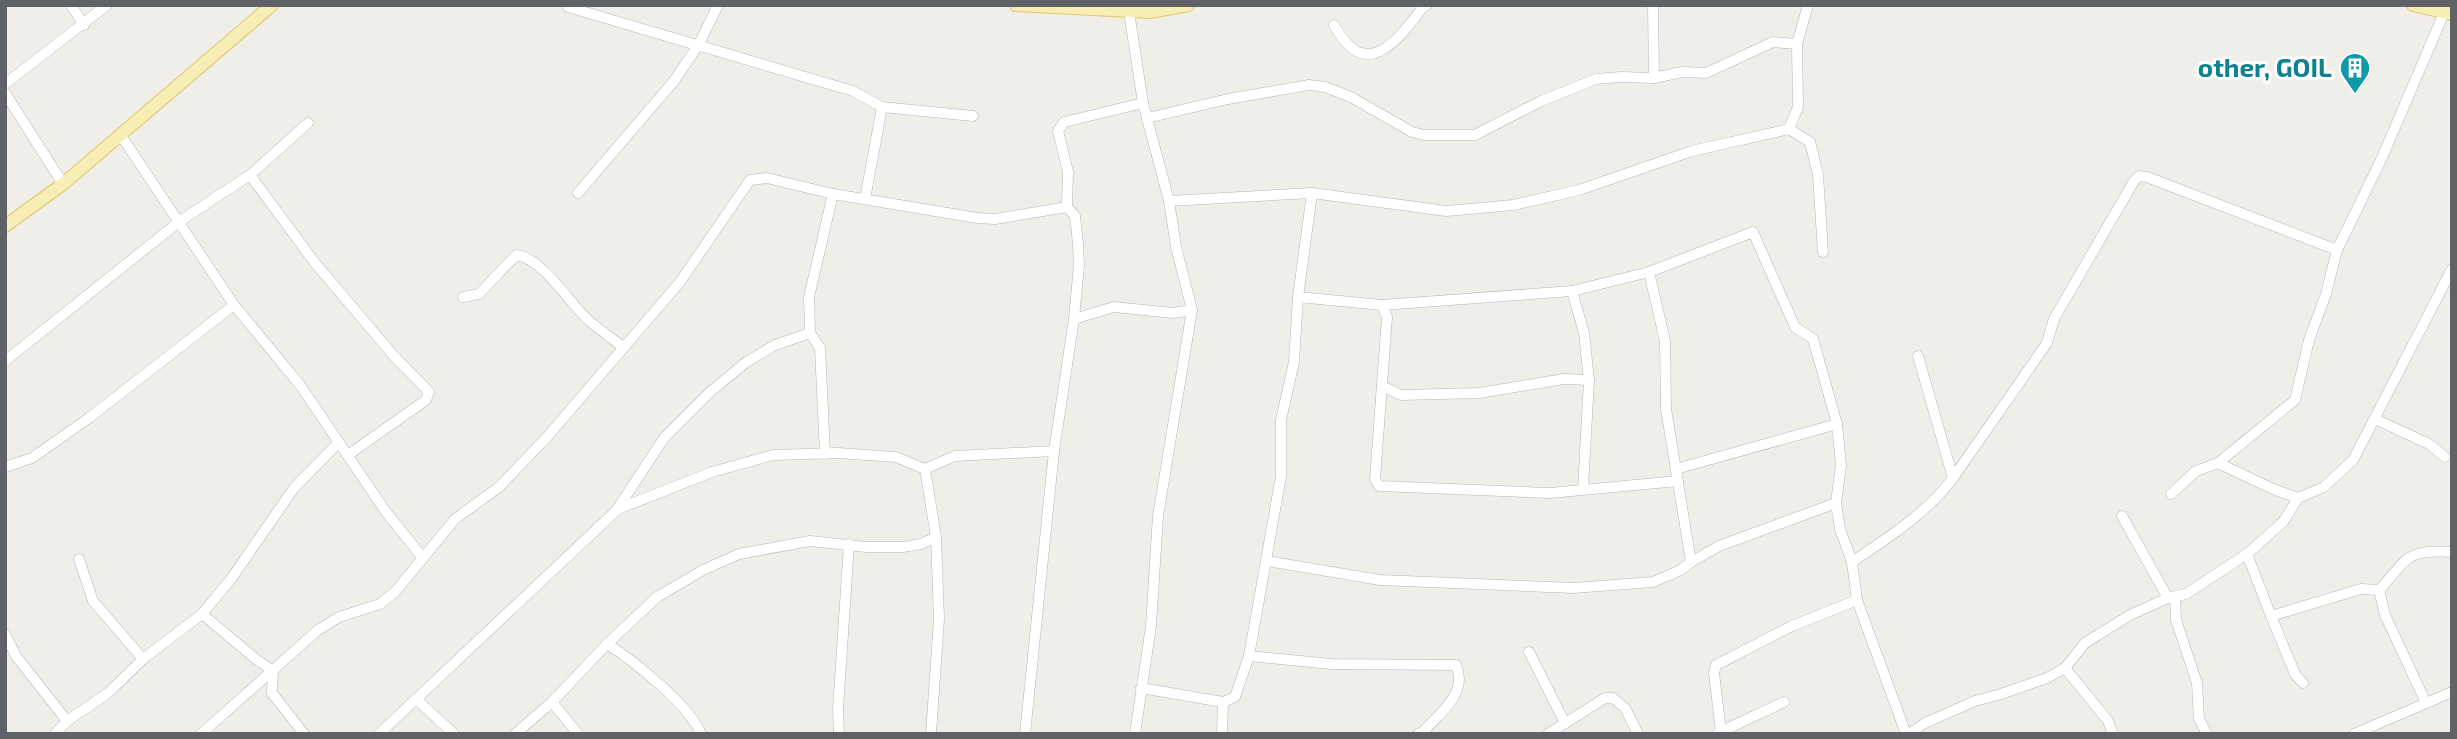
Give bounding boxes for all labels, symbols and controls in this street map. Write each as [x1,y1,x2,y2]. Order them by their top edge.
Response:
place label: other, GOIL [2198,51,2332,82]
building icon: other, GOIL [2338,51,2372,95]

